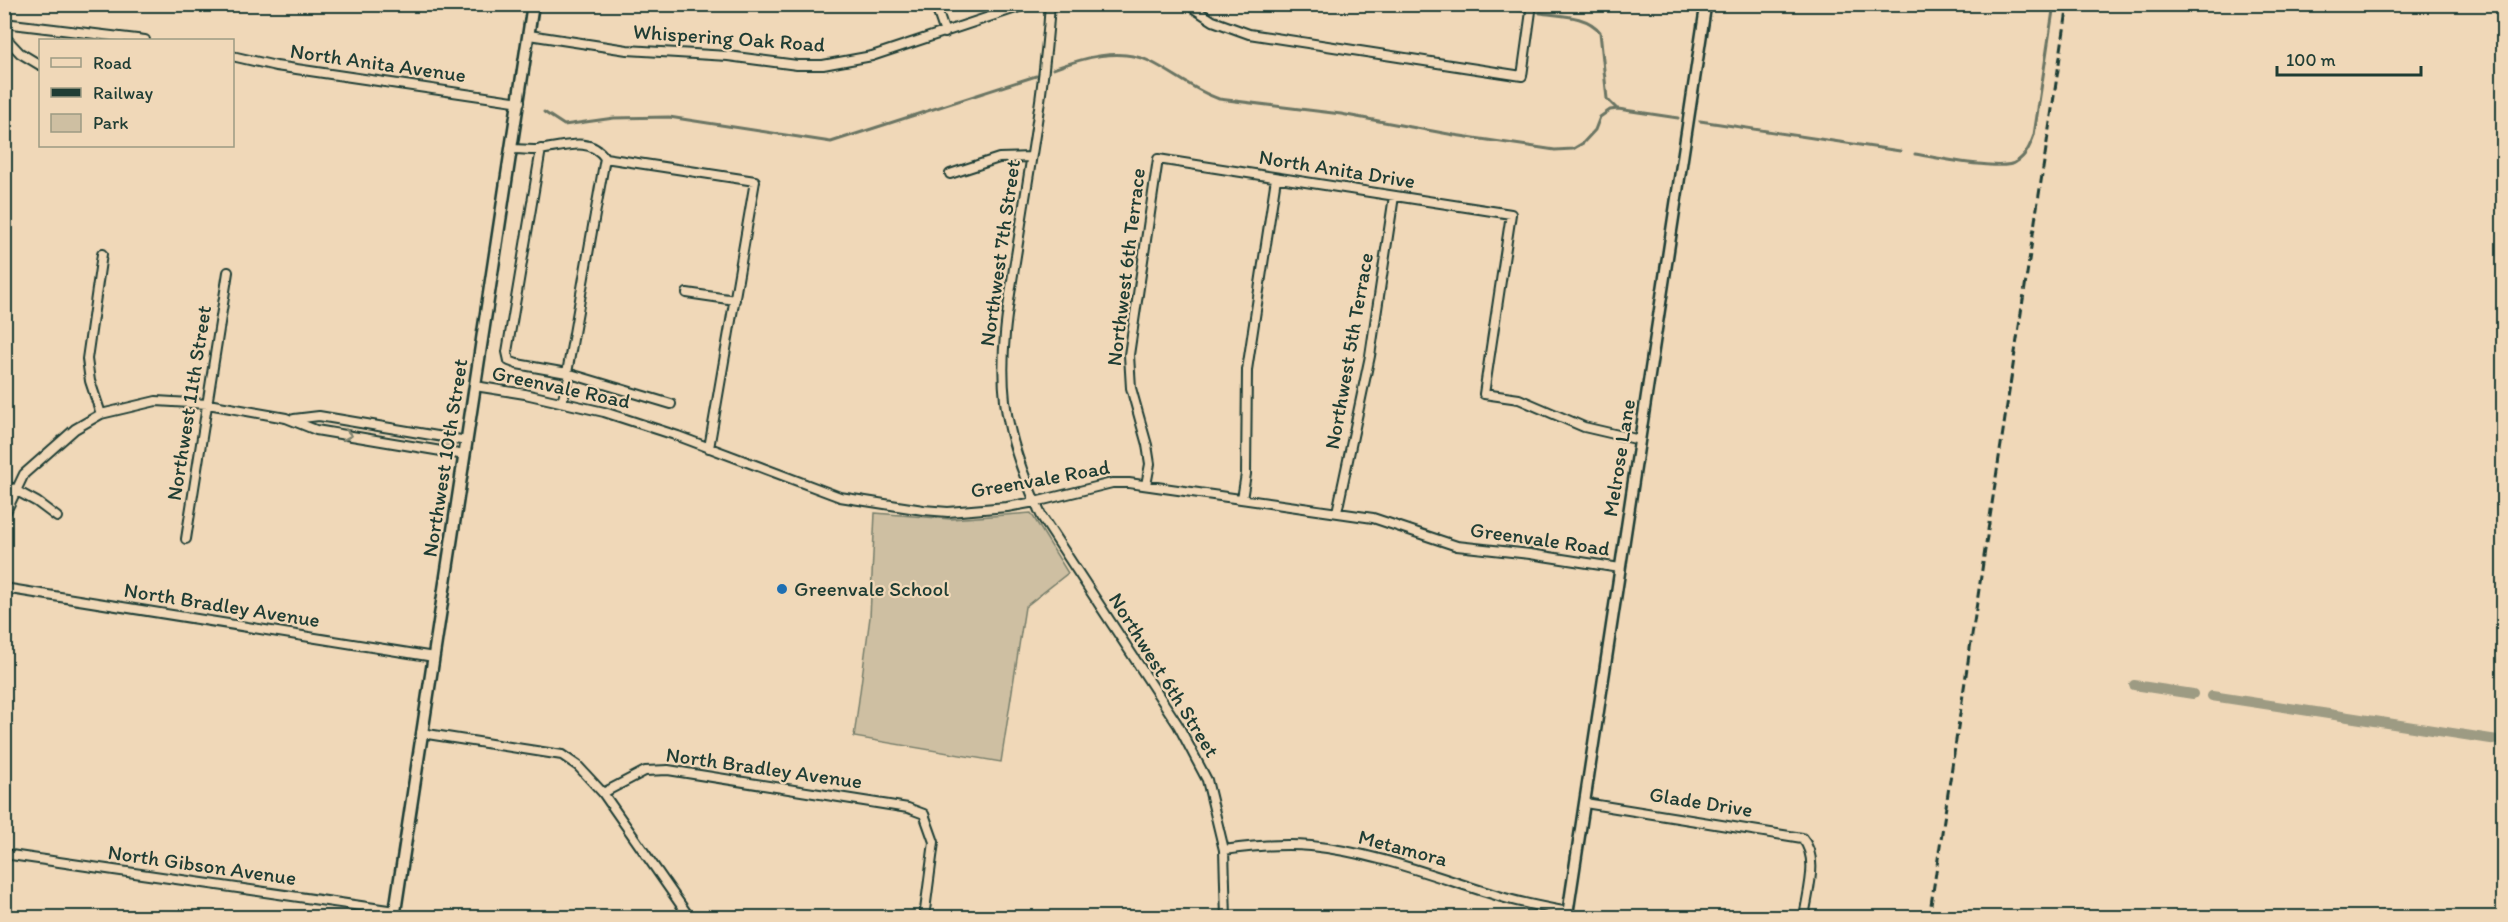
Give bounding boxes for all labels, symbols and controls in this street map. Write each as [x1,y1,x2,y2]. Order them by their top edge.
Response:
street label: Whispering Oak Road [632,18,826,57]
street label: North Anita Avenue [289,38,468,87]
legend [39,39,234,147]
scale bar [2277,39,2421,77]
text: 100 m [2286,49,2336,71]
text: Road [93,52,132,74]
text: Railway [93,82,154,104]
text: Park [93,112,128,134]
street label: North Anita Drive [1257,144,1417,193]
street label: Northwest 7th Street [974,158,1025,348]
street label: Northwest 6th Terrace [1101,166,1150,367]
street label: Northwest 5th Terrace [1319,251,1378,451]
street label: Northwest 11th Street [161,303,216,502]
street label: Northwest 10th Street [416,357,473,559]
street label: Greenvale Road [490,360,633,413]
street label: Melrose Lane [1597,397,1640,519]
one-way arrow [343,428,353,441]
street label: Greenvale Road [968,454,1111,503]
street label: Greenvale Road [1469,516,1612,561]
place label: Greenvale School [794,576,949,601]
street label: North Bradley Avenue [122,577,322,632]
marker: Greenvale School [775,582,789,596]
street label: Northwest 6th Street [1104,588,1225,762]
street label: North Bradley Avenue [664,741,864,794]
street label: Glade Drive [1648,781,1754,822]
street label: Metamora [1356,824,1451,871]
street label: North Gibson Avenue [106,839,298,890]

